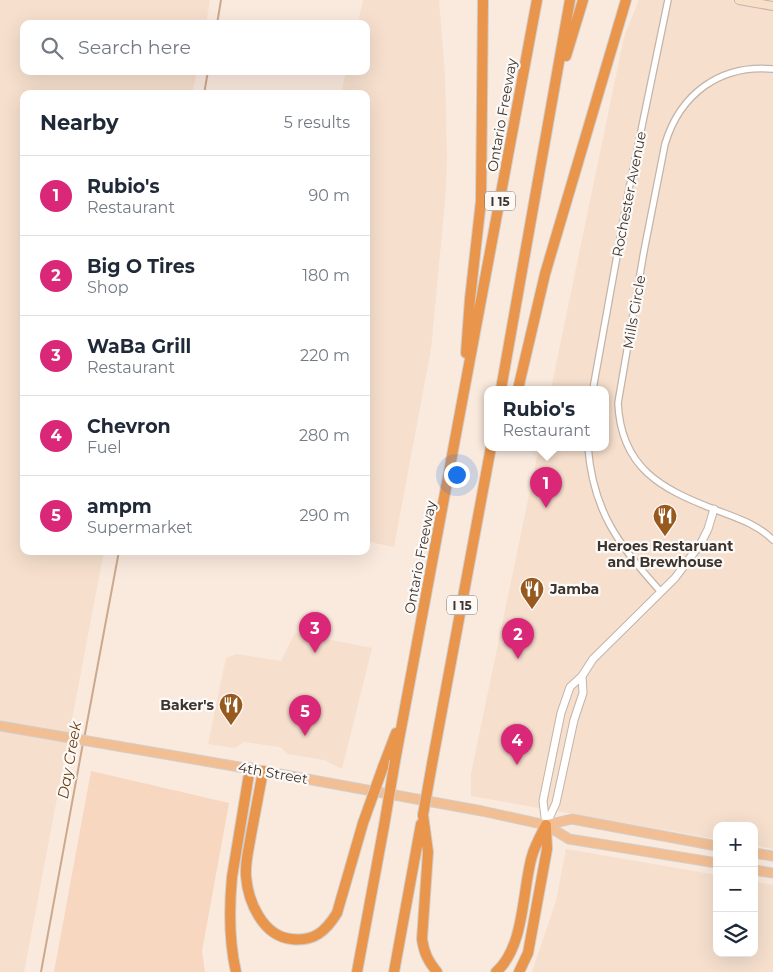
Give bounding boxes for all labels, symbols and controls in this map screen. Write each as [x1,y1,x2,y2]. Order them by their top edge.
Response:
search box [20,20,370,75]
icon: search [38,34,66,62]
text: Search here [78,36,191,59]
street label: Ontario Freeway [483,56,521,173]
text: Nearby [40,110,119,135]
text: 5 results [284,113,350,132]
street label: Rochester Avenue [608,130,650,258]
text: Rubio's [87,175,159,198]
text: 1 [53,186,59,205]
text: 90 m [308,186,350,205]
road number: I 15 [485,192,515,210]
text: Restaurant [87,198,175,217]
text: Big O Tires [87,255,195,278]
text: 2 [51,266,61,285]
text: 180 m [302,266,350,285]
street label: Mills Circle [619,274,649,350]
text: Shop [87,278,129,297]
text: WaBa Grill [87,335,191,358]
text: 3 [51,346,61,365]
text: 220 m [300,346,350,365]
text: Restaurant [87,358,175,377]
popup [484,386,609,451]
text: Rubio's [503,398,575,421]
text: Chevron [87,415,171,438]
text: Restaurant [503,421,590,440]
text: 4 [50,426,62,445]
text: 280 m [299,426,350,445]
text: Fuel [87,438,122,457]
your location [444,462,470,488]
pin: 1 [530,467,562,508]
text: ampm [87,495,152,518]
street label: Ontario Freeway [400,498,440,615]
restaurant icon: Heroes Restaruant and Brewhouse [652,503,678,537]
text: 5 [51,506,61,525]
text: 290 m [299,506,350,525]
text: Supermarket [87,518,193,537]
place label: Heroes Restaruant and Brewhouse [597,537,733,571]
restaurant icon: Jamba [519,576,545,610]
place label: Jamba [549,580,599,598]
road number: I 15 [447,596,477,614]
pin: 3 [299,612,331,653]
pin: 2 [502,618,534,659]
restaurant icon: Baker's [218,692,244,726]
pin: 5 [289,695,321,736]
place label: Baker's [160,696,215,714]
water label: Day Creek [53,719,85,800]
pin: 4 [501,724,533,765]
street label: 4th Street [237,758,310,788]
map controls [713,822,758,957]
button: + [713,822,758,867]
button: − [713,867,758,912]
button: layers [713,912,758,957]

